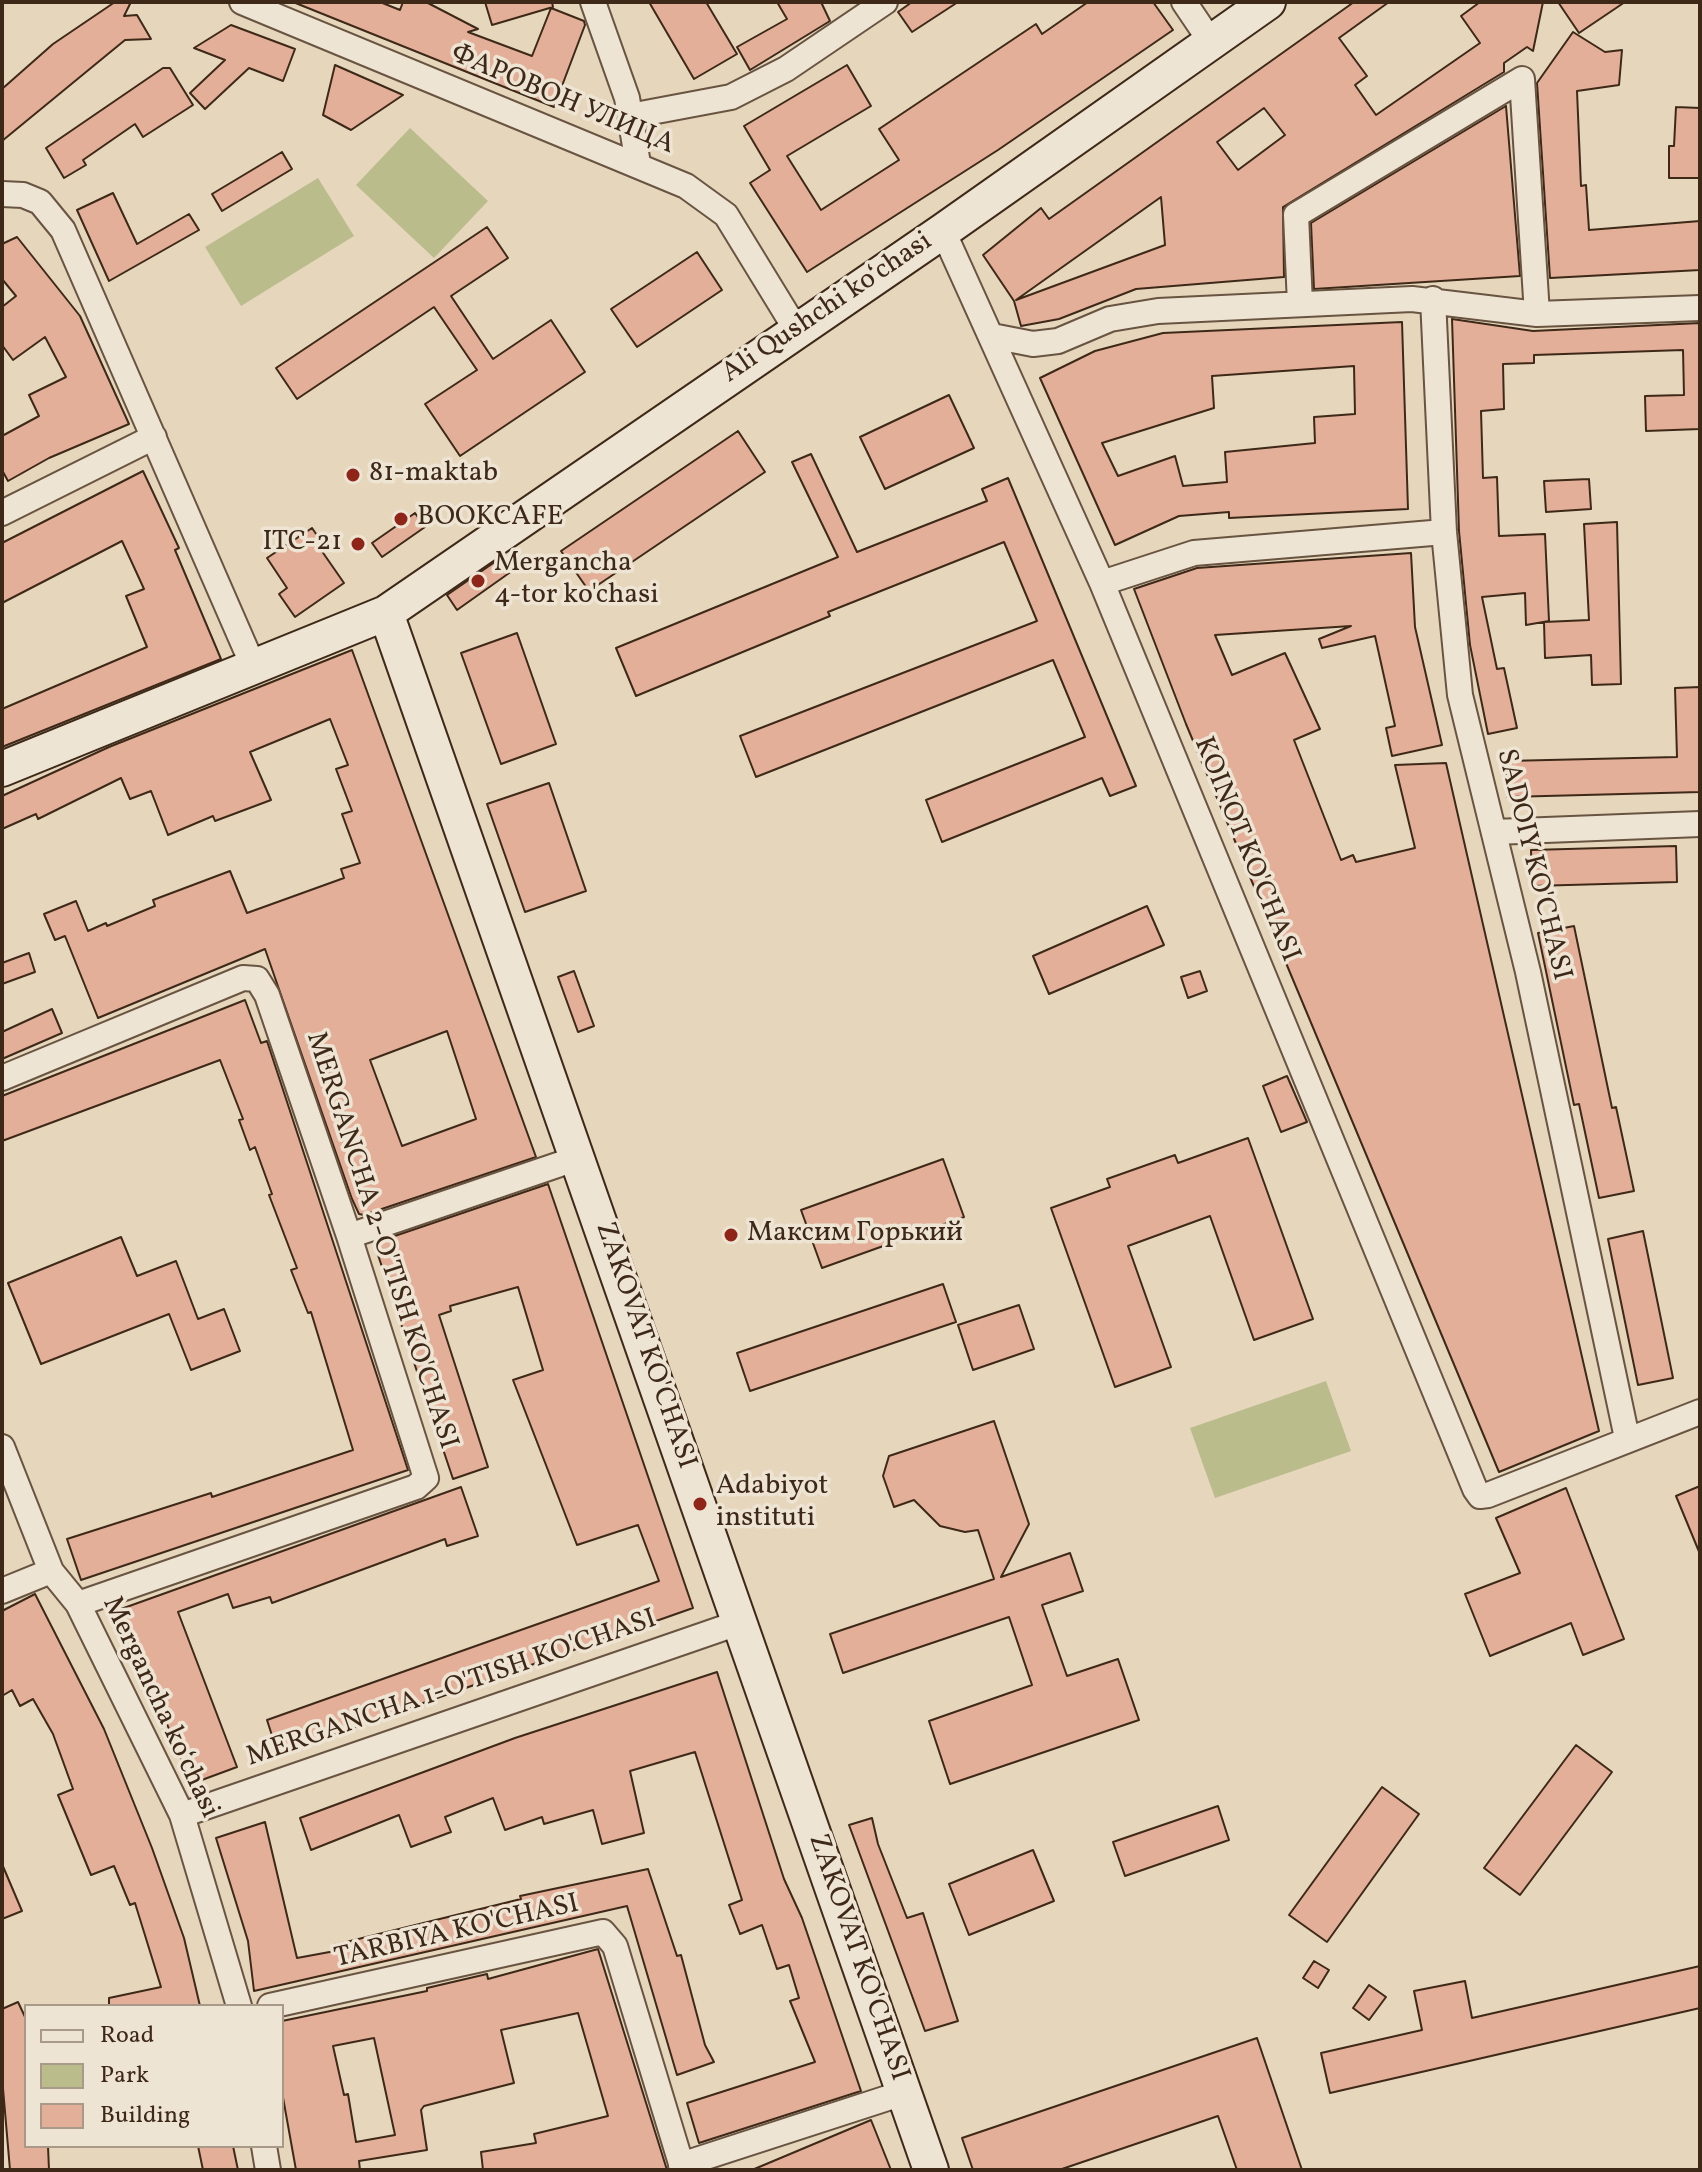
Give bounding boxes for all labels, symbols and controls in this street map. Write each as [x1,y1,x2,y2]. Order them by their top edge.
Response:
street label: ФАРОВОН УЛИЦА [445,39,679,163]
street label: Ali Qushchi koʻchasi [716,226,940,392]
place label: 81-maktab [369,458,498,492]
marker: 81-maktab [344,466,362,484]
place label: BOOKCAFE [417,502,563,536]
marker: BOOKCAFE [392,510,410,528]
place label: ITC-21 [262,527,342,561]
marker: ITC-21 [349,535,367,553]
place label: Mergancha 4-tor ko'chasi [494,548,659,614]
marker: Mergancha 4-tor ko'chasi [469,572,487,590]
street label: KOINOT KO'CHASI [1185,733,1305,967]
street label: SADOIY KO'CHASI [1487,746,1577,984]
street label: MERGANCHA 2-O'TISH KO'CHASI [297,1028,463,1454]
street label: ZAKOVAT KO'CHASI [586,1218,702,1474]
place label: Максим Горький [747,1218,963,1252]
marker: Максим Горький [722,1226,740,1244]
place label: Adabiyot instituti [716,1471,828,1537]
marker: Adabiyot instituti [691,1495,709,1513]
street label: Mergancha koʻchasi [93,1592,225,1824]
street label: MERGANCHA 1-O'TISH KO'CHASI [243,1604,661,1776]
street label: ZAKOVAT KO'CHASI [799,1830,915,2086]
street label: TARBIYA KO'CHASI [332,1889,582,1977]
legend [24,2004,284,2148]
text: Road [100,2019,154,2053]
text: Park [100,2059,149,2093]
text: Building [100,2099,190,2133]

